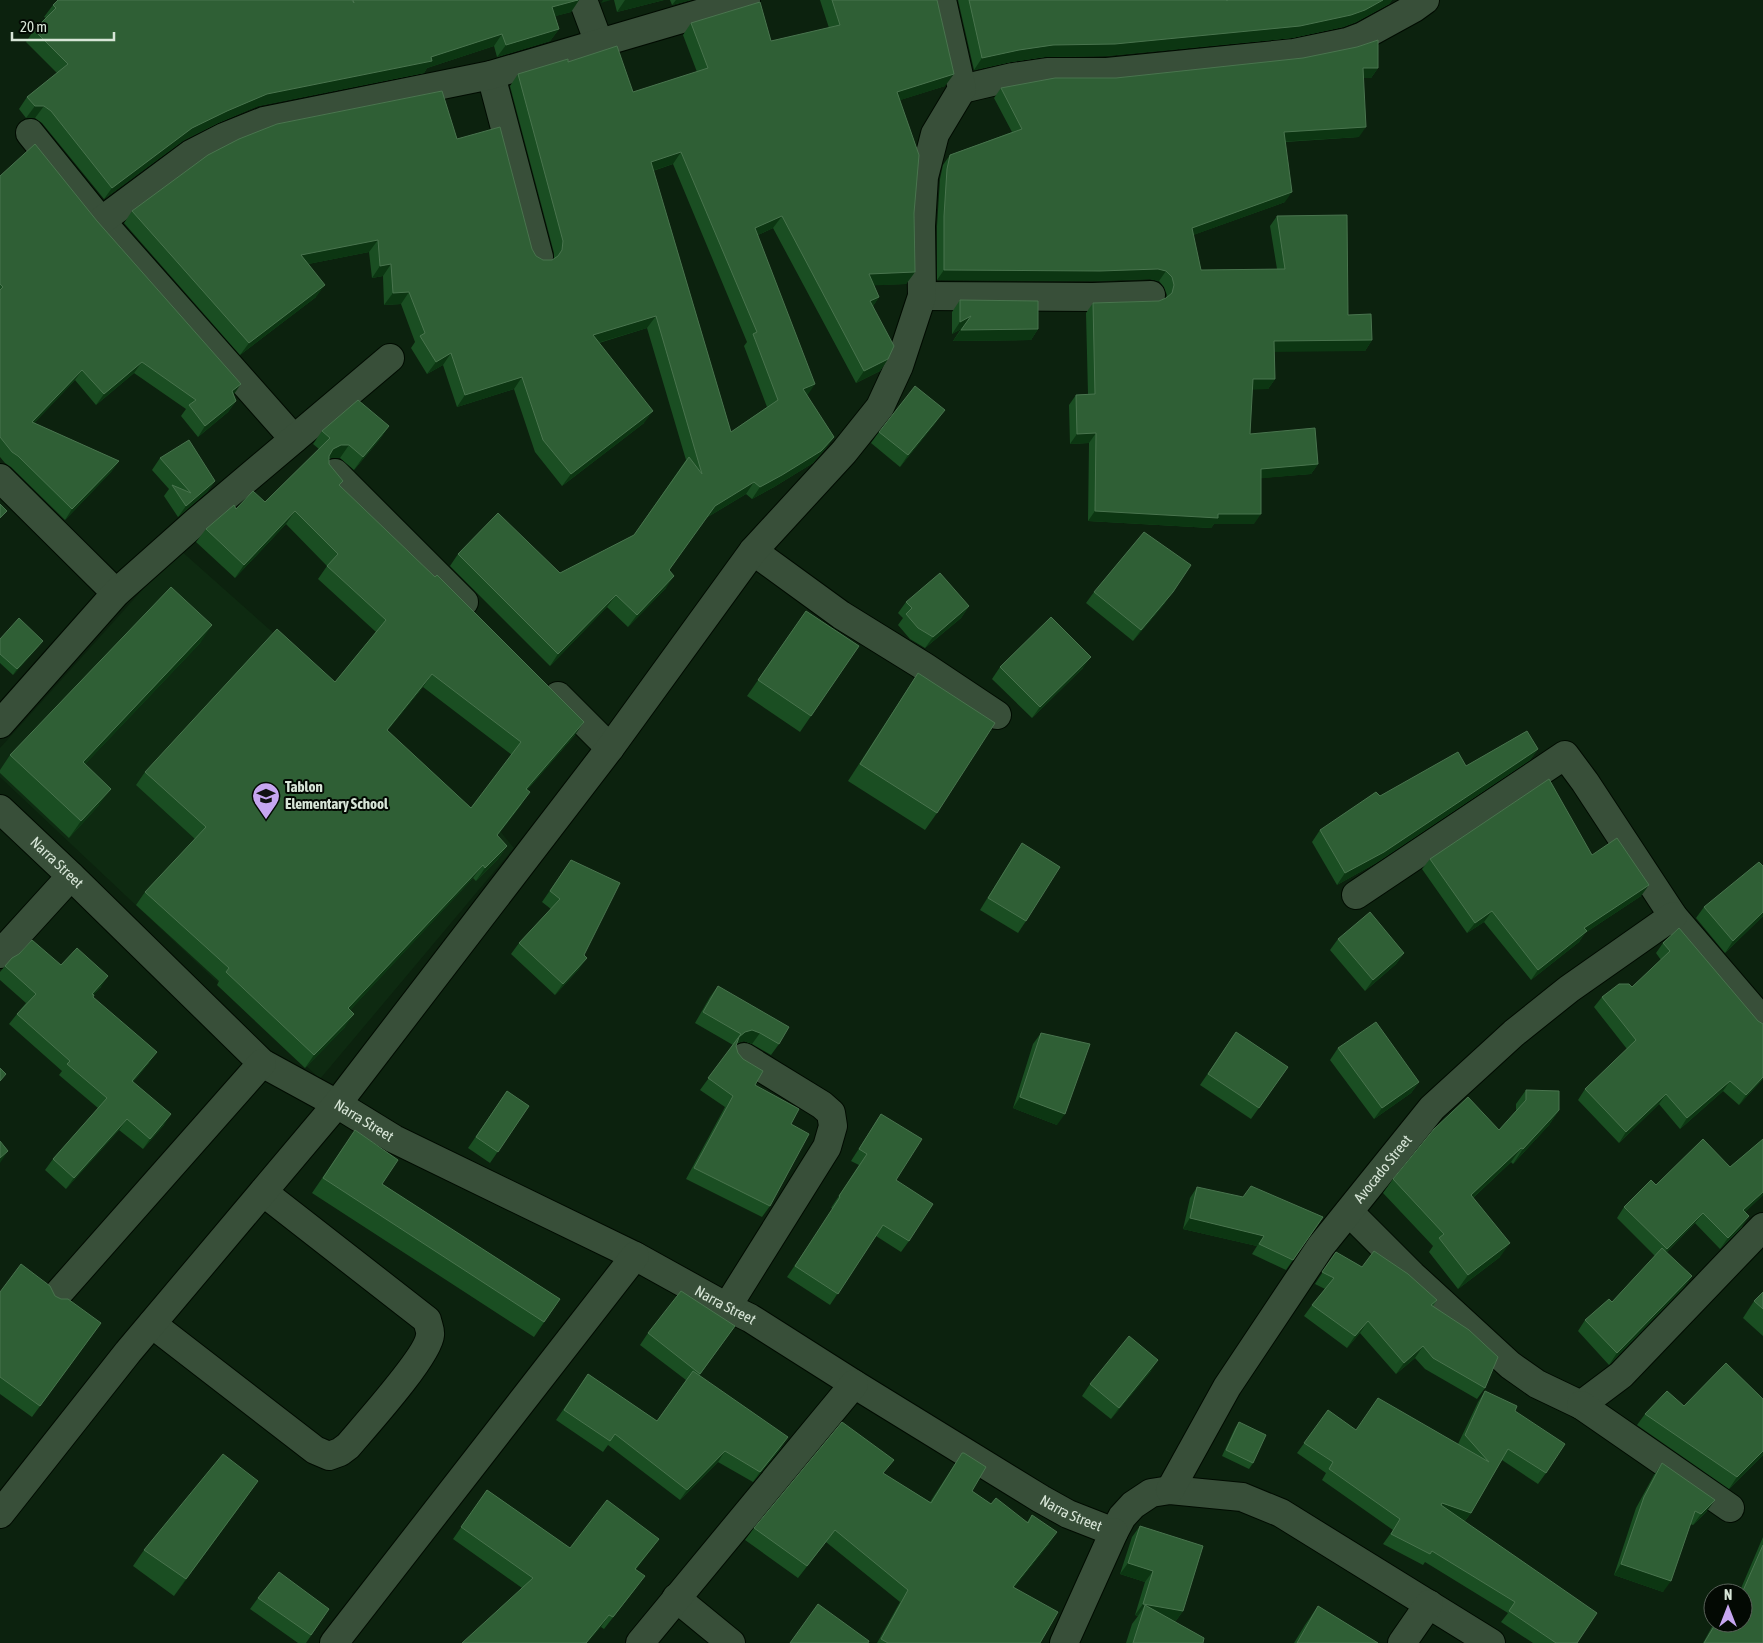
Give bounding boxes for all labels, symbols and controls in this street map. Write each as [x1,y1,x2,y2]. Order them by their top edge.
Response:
scale bar [12,10,115,42]
text: 20 m [20,18,47,35]
place label: Tablon Elementary School [285,778,389,812]
school or university icon: Tablon Elementary School [251,781,281,820]
street label: Narra Street [27,833,87,891]
street label: Narra Street [331,1095,397,1145]
street label: Avocado Street [1350,1131,1415,1206]
street label: Narra Street [692,1282,759,1328]
street label: Narra Street [1037,1491,1105,1534]
north arrow [1703,1583,1753,1633]
text: N [1724,1587,1732,1603]

